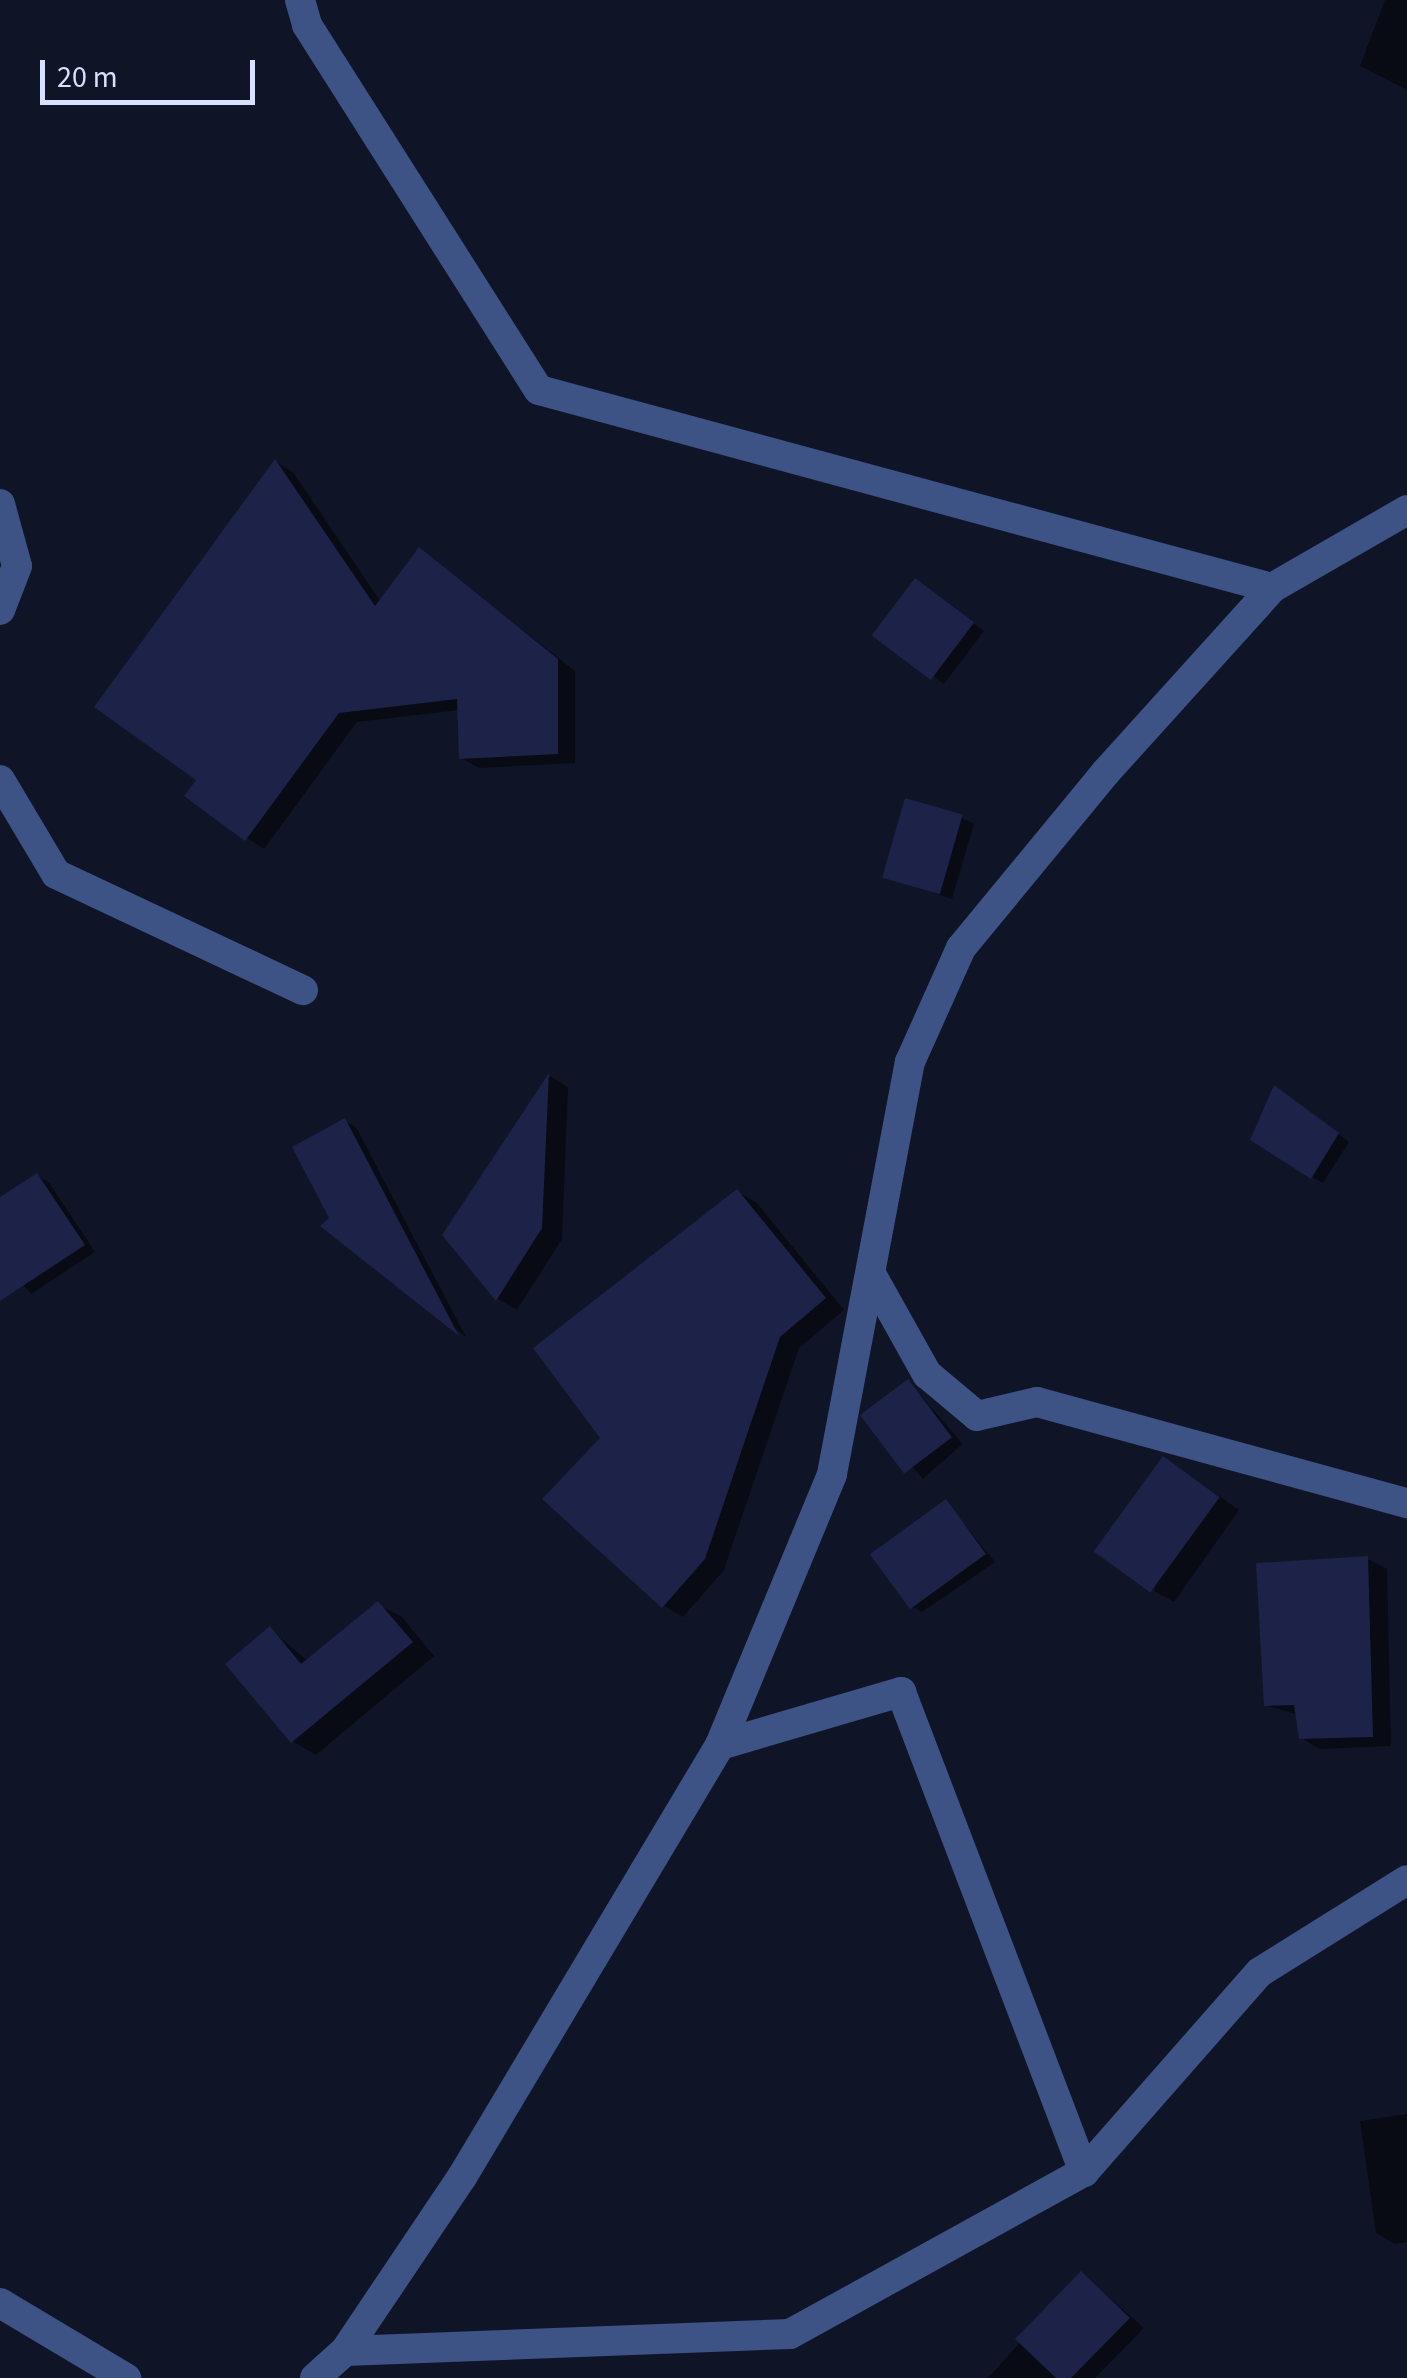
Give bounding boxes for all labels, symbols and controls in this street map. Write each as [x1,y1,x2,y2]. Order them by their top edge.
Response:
scale bar [45,40,260,102]
text: 20 m [57,56,118,99]

